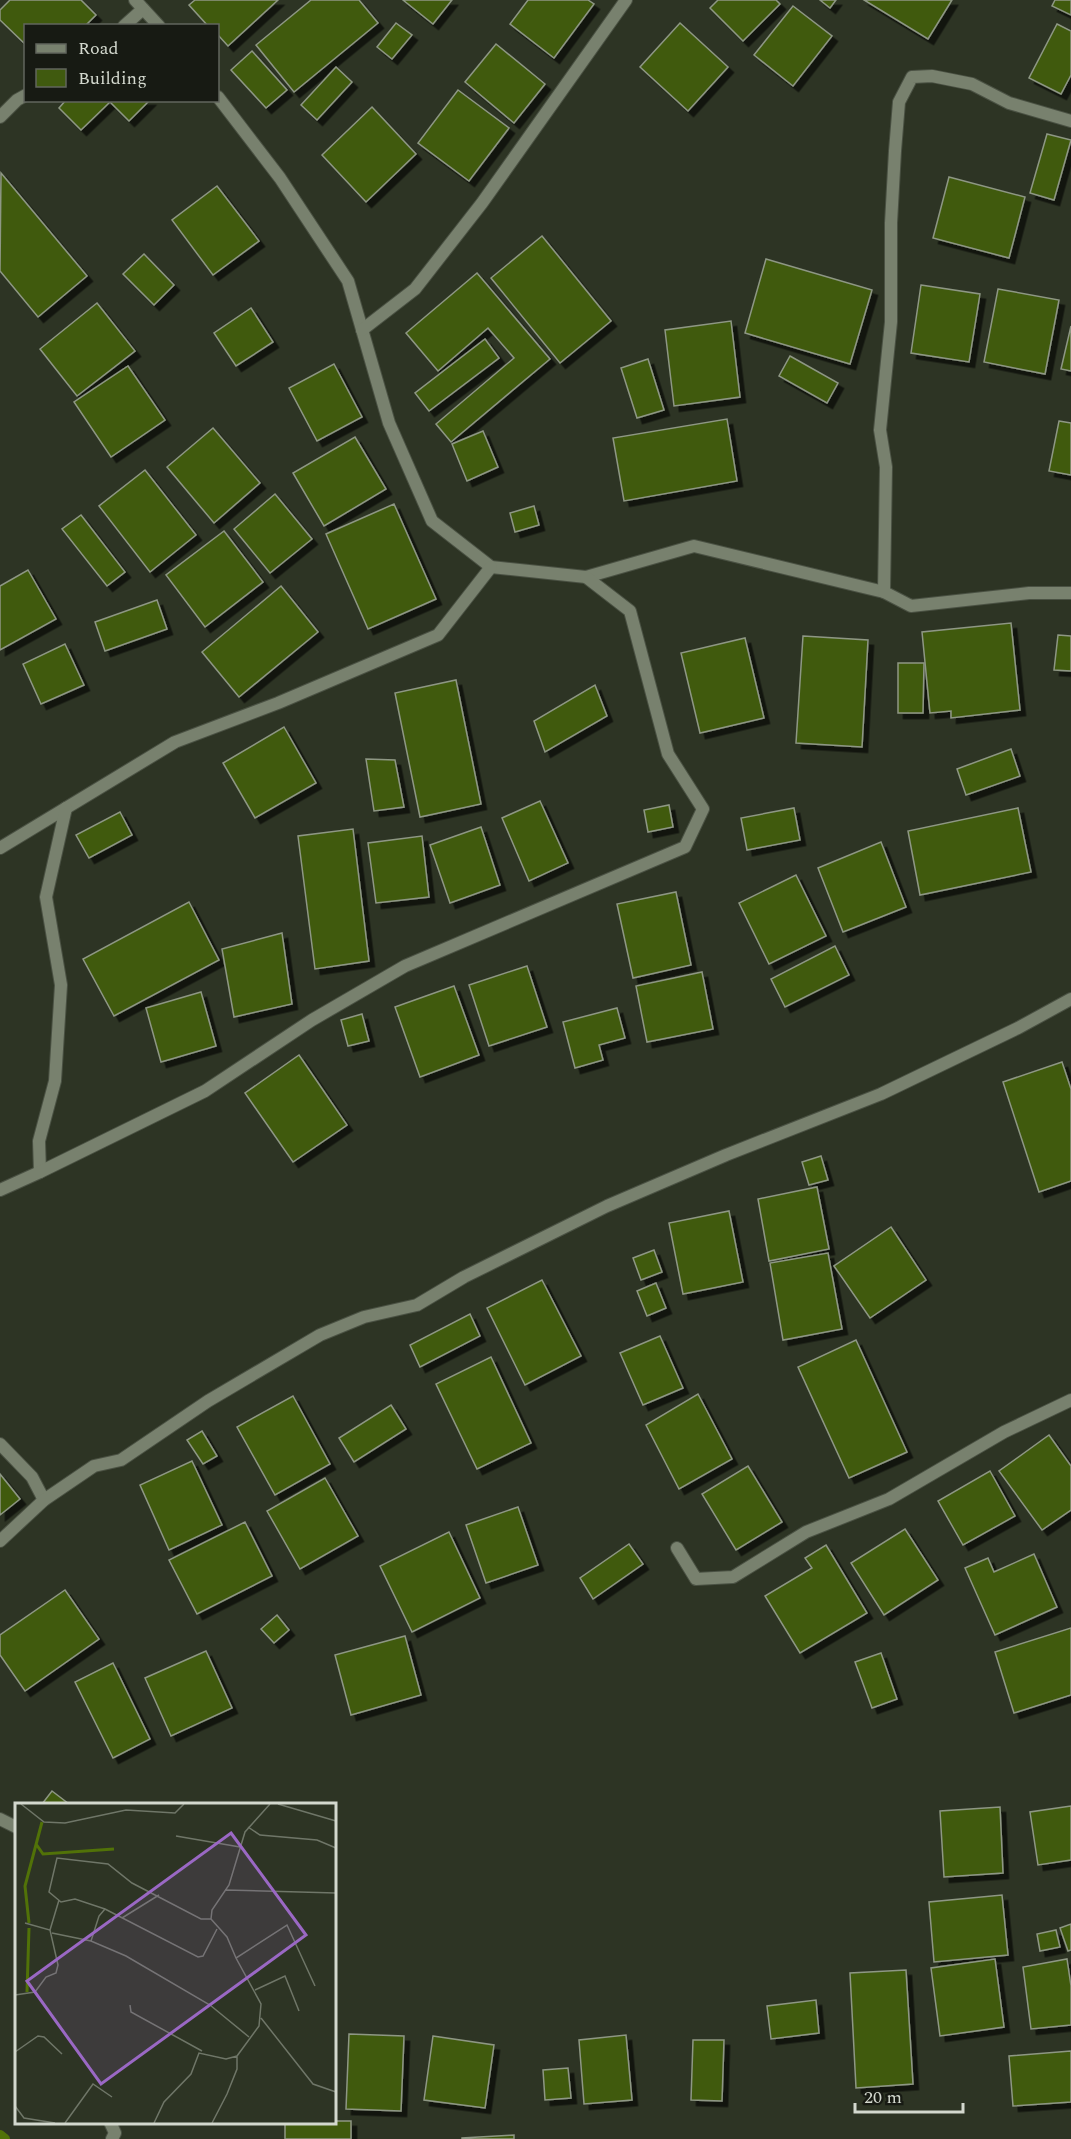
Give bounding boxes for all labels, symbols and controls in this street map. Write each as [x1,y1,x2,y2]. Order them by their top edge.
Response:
legend [24,24,219,102]
text: Road [78,35,119,62]
text: Building [78,65,147,92]
inset map [15,1803,336,2124]
scale bar [855,2076,963,2114]
text: 20 m [864,2084,902,2111]

